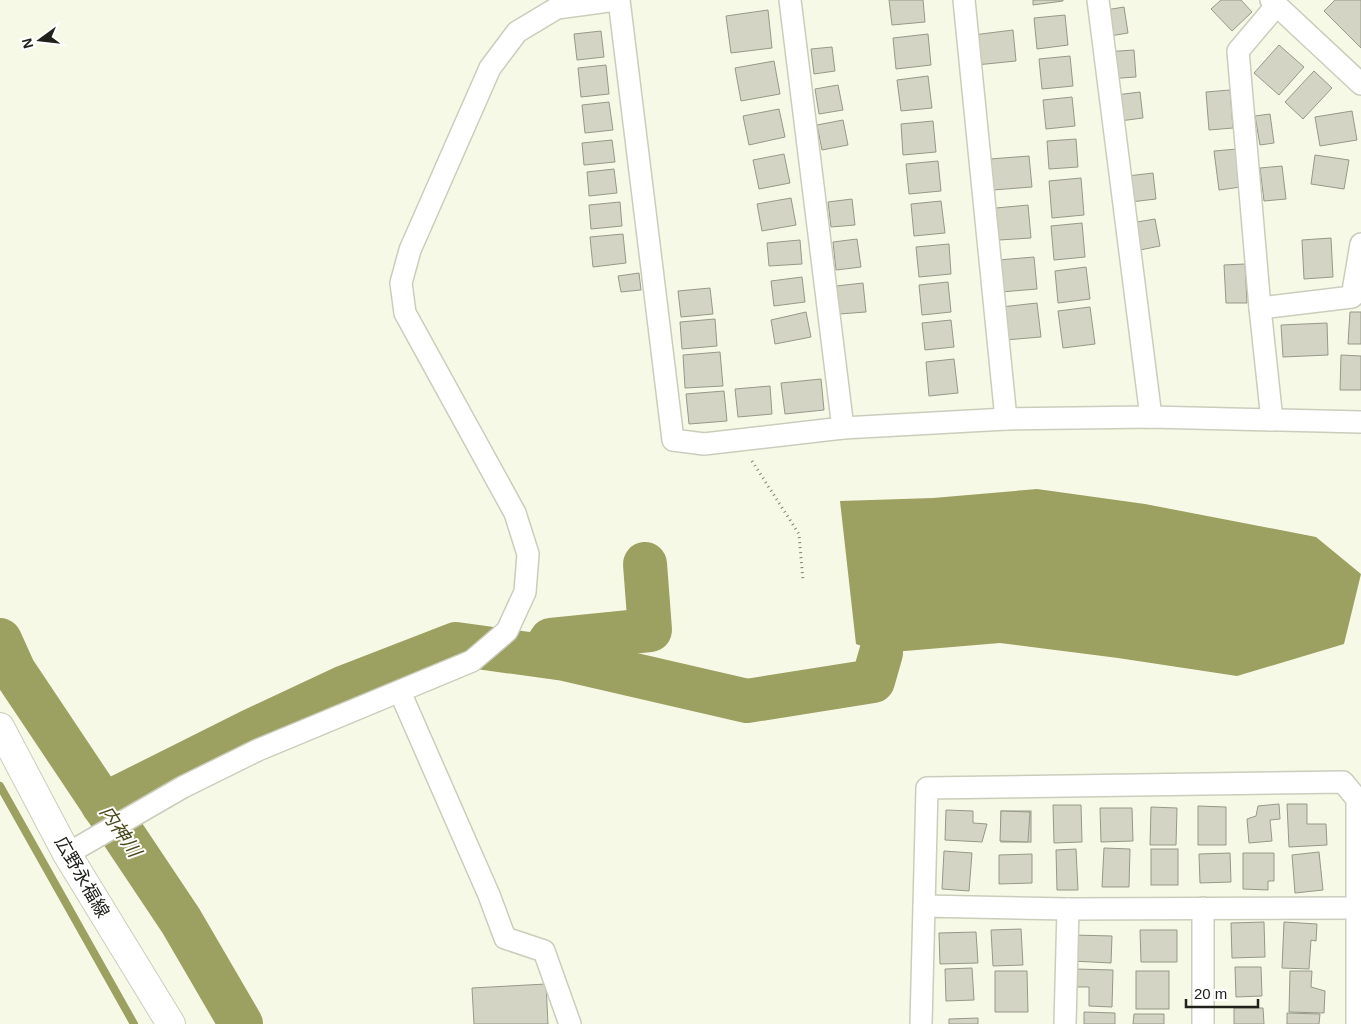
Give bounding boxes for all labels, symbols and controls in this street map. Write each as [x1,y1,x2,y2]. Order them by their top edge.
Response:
north arrow [15,15,65,65]
text: N [18,36,36,50]
water label: 内神川 [96,802,146,862]
street label: 広野永福線 [51,833,113,921]
scale bar [1186,976,1258,1008]
text: 20 m [1194,985,1227,1002]

